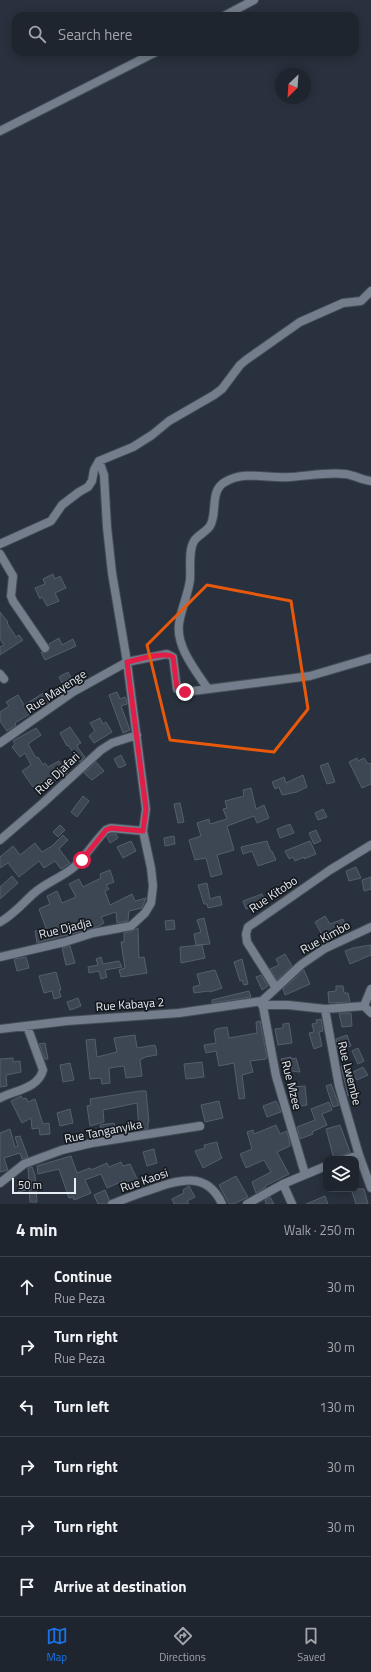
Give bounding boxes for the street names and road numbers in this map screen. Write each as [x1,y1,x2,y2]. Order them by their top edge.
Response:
street label: Rue Mayenge [22,664,90,718]
street label: Rue Djafari [30,747,84,799]
street label: Rue Kitobo [245,871,301,917]
street label: Rue Djadja [37,912,93,944]
street label: Rue Kimbo [297,915,353,959]
street label: Rue Kabaya 2 [95,992,165,1016]
street label: Rue Lwembe [333,1039,367,1107]
street label: Rue Mzee [277,1058,307,1112]
street label: Rue Tanganyika [62,1114,144,1148]
street label: Rue Kaosi [117,1163,171,1197]

